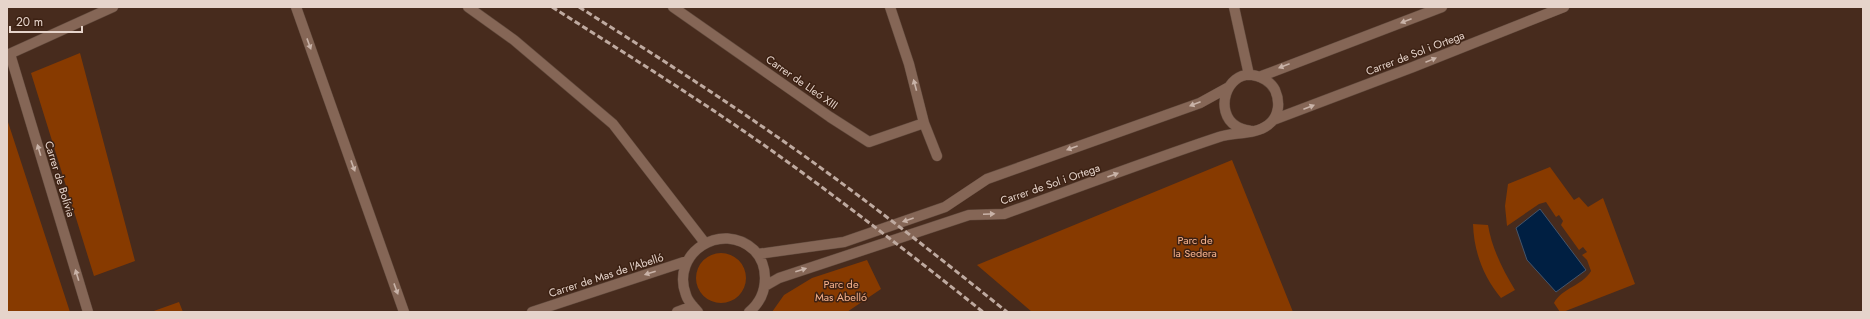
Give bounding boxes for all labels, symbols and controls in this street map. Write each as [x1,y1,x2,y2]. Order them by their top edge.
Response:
scale bar [10,8,82,34]
text: 20 m [16,13,43,31]
one-way arrow [1399,18,1411,24]
street label: Carrer de Sol i Ortega [1363,27,1467,79]
one-way arrow [307,38,313,50]
street label: Carrer de Lleó XIII [763,51,841,113]
one-way arrow [1425,57,1437,63]
one-way arrow [1277,64,1289,70]
one-way arrow [911,79,917,92]
one-way arrow [1188,102,1200,108]
one-way arrow [1304,103,1316,109]
street label: Carrer de Bolívia [41,139,79,219]
one-way arrow [36,144,42,156]
one-way arrow [1066,146,1078,152]
street label: Carrer de Sol i Ortega [998,159,1102,209]
one-way arrow [350,161,356,173]
one-way arrow [1107,172,1119,178]
one-way arrow [983,211,996,217]
one-way arrow [902,217,914,223]
park label: Parc de la Sedera [1173,232,1217,261]
street label: Carrer de Mas de l'Abelló [547,249,665,301]
one-way arrow [795,267,807,273]
one-way arrow [74,268,80,280]
one-way arrow [643,270,655,276]
park label: Parc de Mas Abelló [815,276,867,305]
one-way arrow [394,283,400,295]

